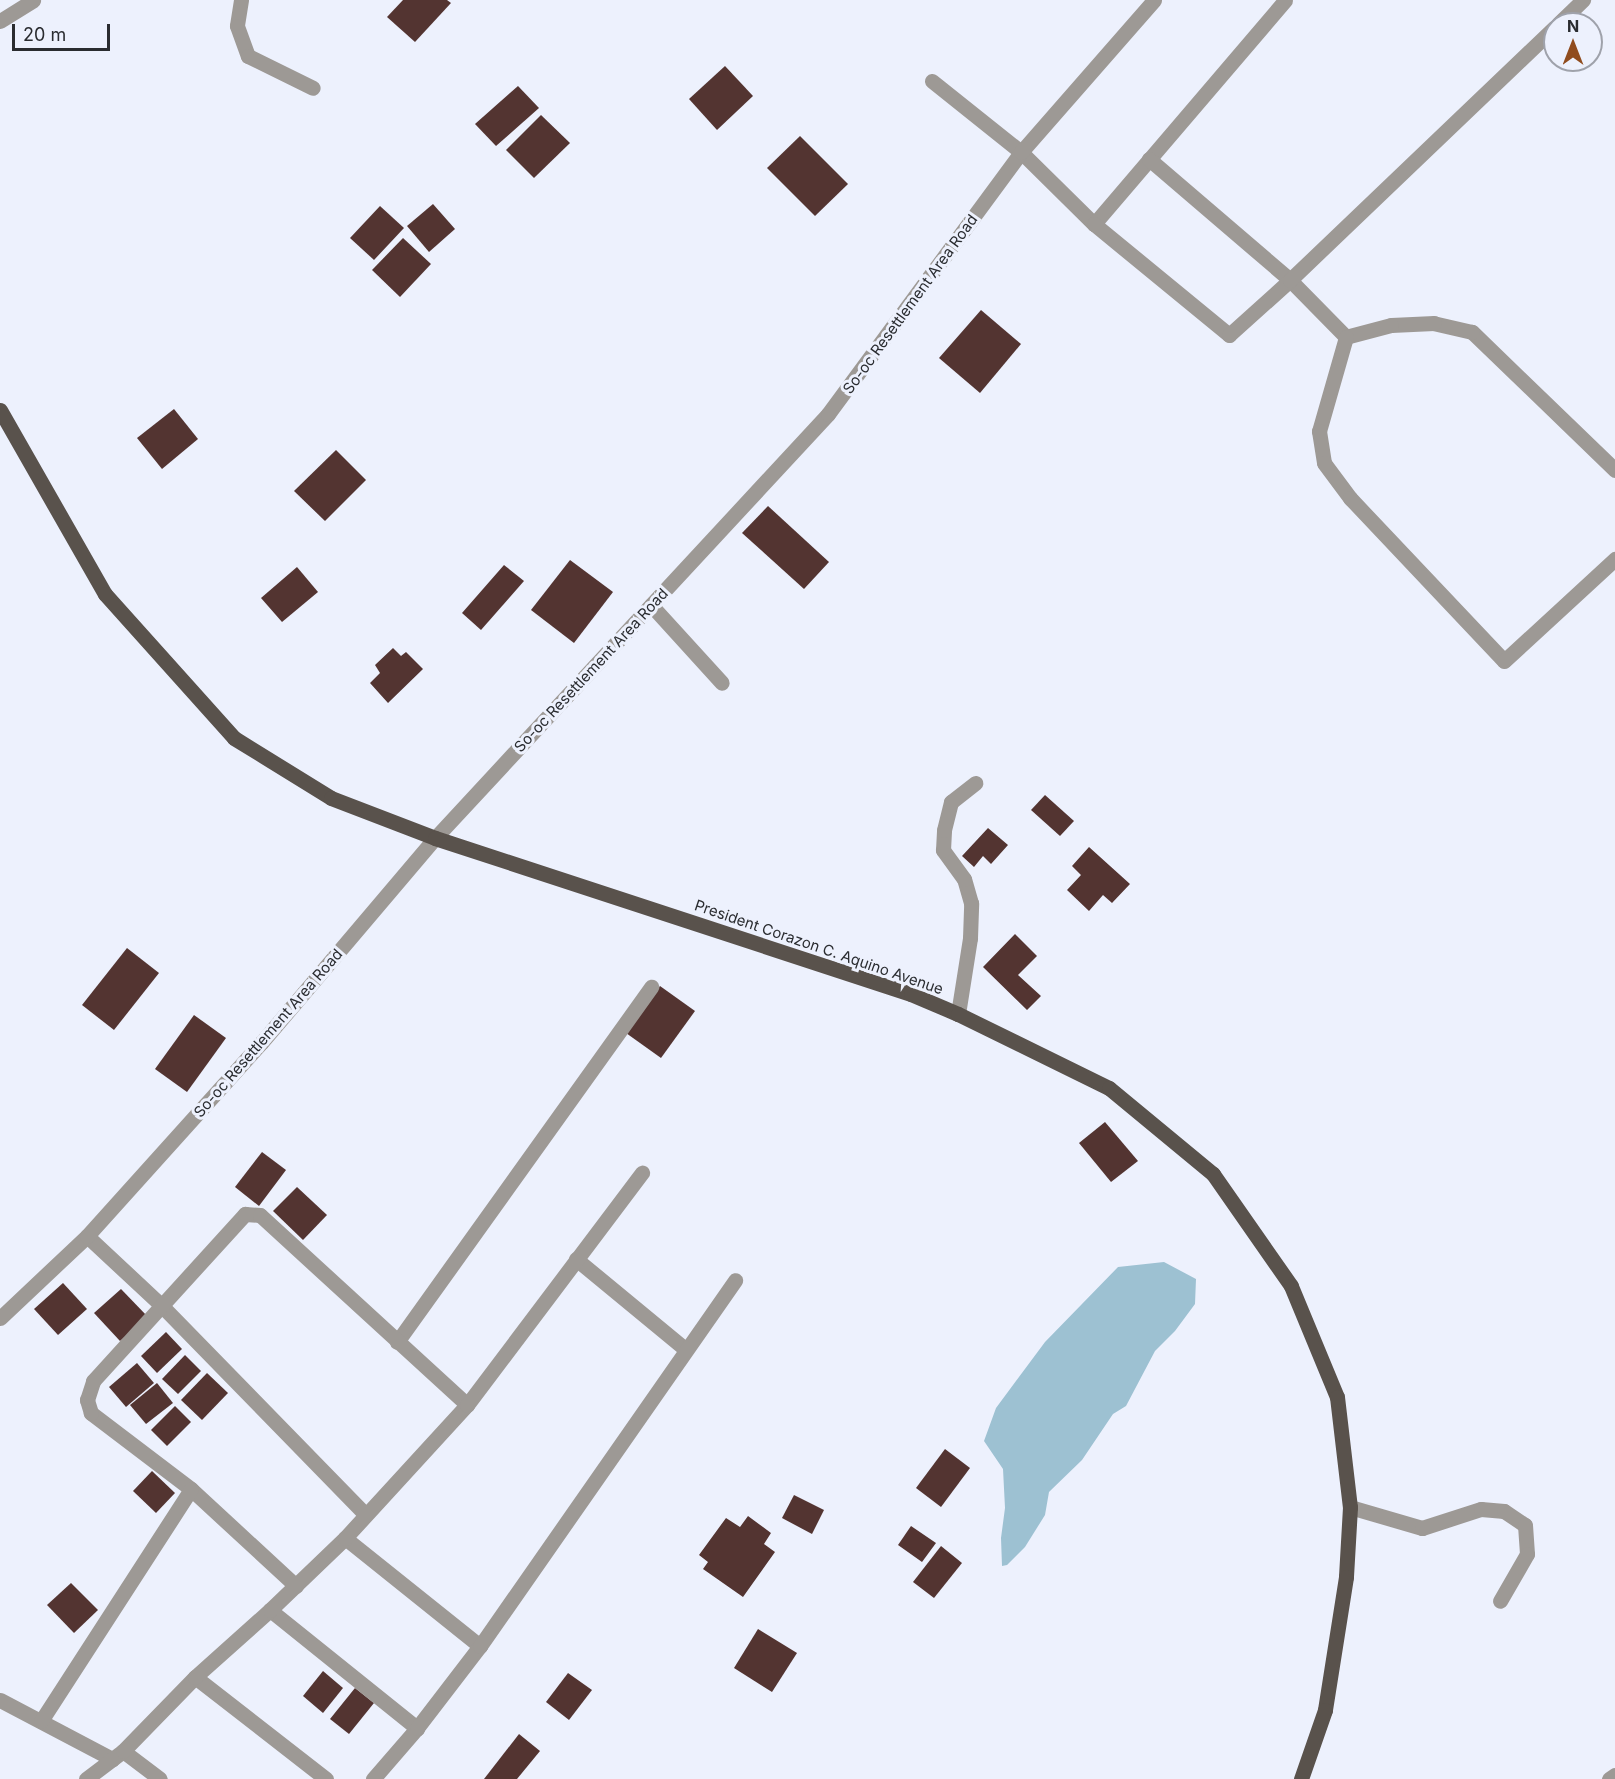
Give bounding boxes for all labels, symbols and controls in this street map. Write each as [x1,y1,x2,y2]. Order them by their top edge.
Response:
scale bar [15,12,112,50]
north arrow [1543,12,1603,72]
text: N [1567,16,1579,36]
text: 20 m [23,24,66,45]
street label: So-oc Resettlement Area Road [839,211,981,397]
street label: So-oc Resettlement Area Road [510,584,672,756]
street label: President Corazon C. Aquino Avenue [692,896,946,998]
street label: So-oc Resettlement Area Road [190,945,346,1121]

